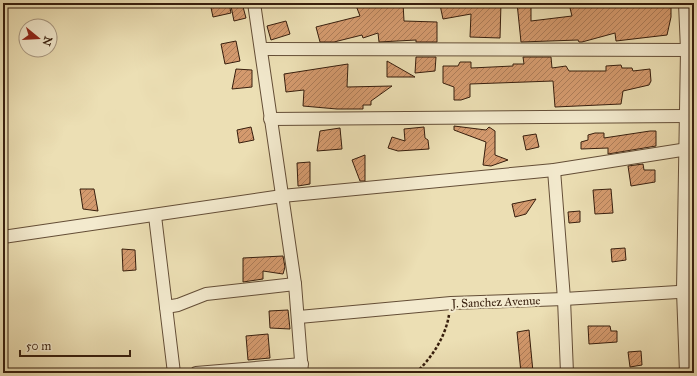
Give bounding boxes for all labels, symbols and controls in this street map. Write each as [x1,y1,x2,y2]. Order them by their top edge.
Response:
north arrow [18,18,58,58]
text: N [39,34,55,48]
street label: J. Sanchez Avenue [449,293,541,312]
scale bar [20,332,130,358]
text: 50 m [26,339,51,353]

